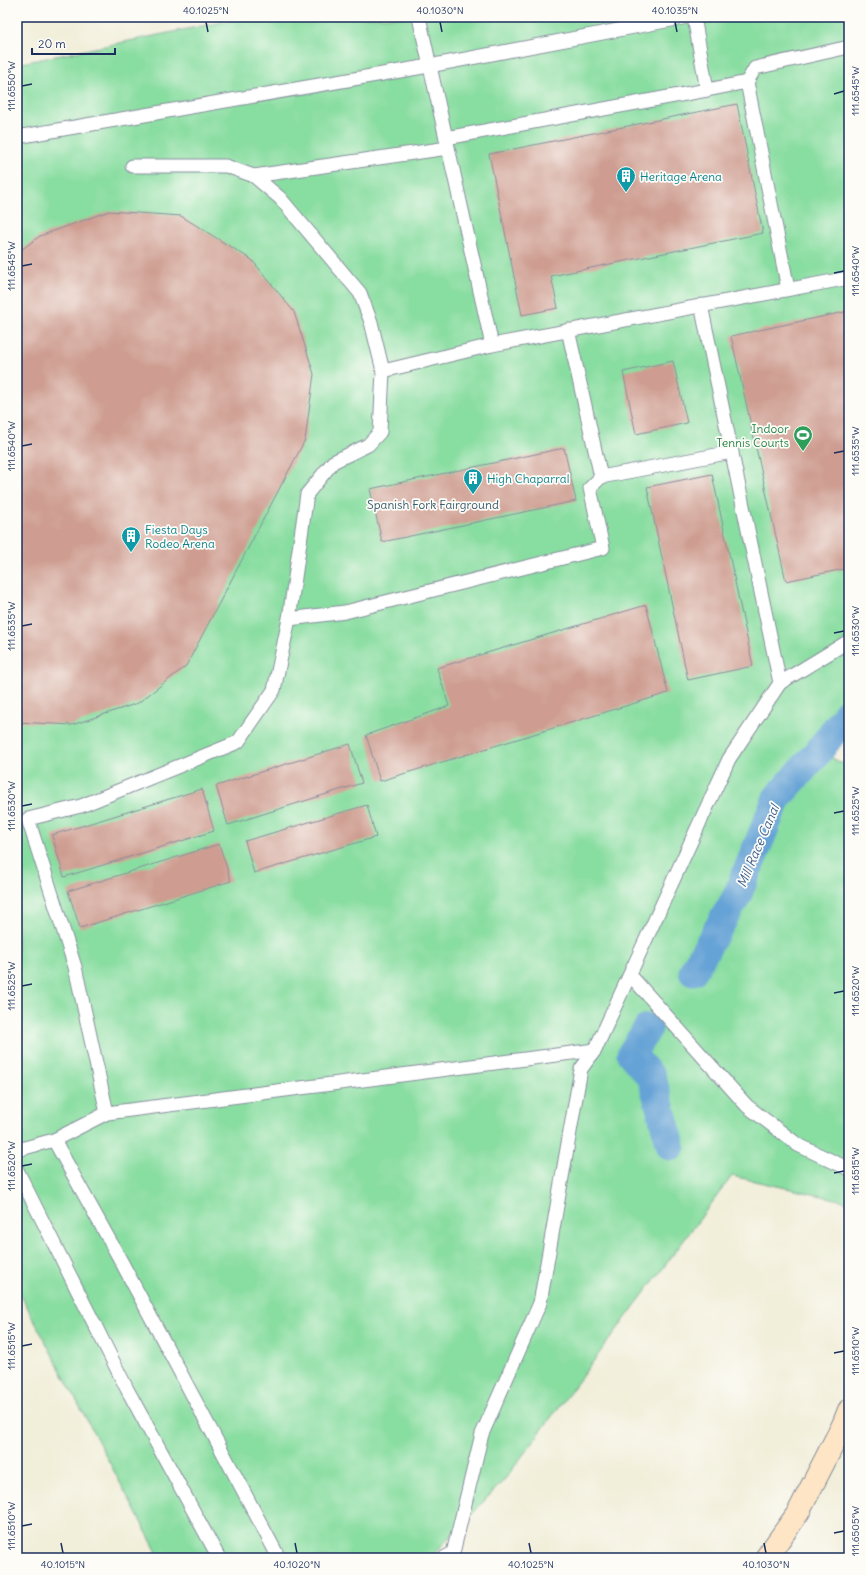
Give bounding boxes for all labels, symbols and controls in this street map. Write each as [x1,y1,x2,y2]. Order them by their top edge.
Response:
text: 40.1025°N [183,4,229,17]
text: 40.1030°N [416,4,464,17]
text: 40.1035°N [652,4,698,17]
scale bar [32,30,115,56]
text: 20 m [38,36,66,51]
text: 111.6550°W [5,61,18,111]
text: 111.6545°W [849,66,862,116]
building icon: Heritage Arena [615,165,637,193]
place label: Heritage Arena [640,169,722,184]
text: 111.6545°W [5,241,18,291]
text: 111.6540°W [849,246,862,296]
text: 111.6540°W [5,421,18,471]
place label: Indoor Tennis Courts [716,421,789,450]
sports icon: Indoor Tennis Courts [792,424,814,452]
text: 111.6535°W [849,426,862,476]
building icon: High Chaparral [462,467,484,495]
place label: High Chaparral [487,471,569,486]
park label: Spanish Fork Fairground [367,497,499,512]
place label: Fiesta Days Rodeo Arena [145,522,215,551]
building icon: Fiesta Days Rodeo Arena [120,525,142,553]
text: 111.6535°W [5,601,18,651]
text: 111.6530°W [849,606,862,656]
text: 111.6530°W [5,781,18,831]
text: 111.6525°W [849,786,862,836]
water label: Mill Race Canal [733,800,784,890]
text: 111.6525°W [5,961,18,1011]
text: 111.6520°W [849,966,862,1016]
text: 111.6520°W [5,1141,18,1191]
text: 111.6515°W [849,1147,862,1195]
text: 111.6515°W [5,1322,18,1370]
text: 111.6510°W [849,1327,862,1375]
text: 111.6510°W [5,1502,18,1550]
text: 111.6505°W [849,1506,862,1556]
text: 40.1015°N [41,1558,85,1571]
text: 40.1020°N [274,1558,320,1571]
text: 40.1025°N [508,1558,554,1571]
text: 40.1030°N [742,1558,790,1571]

